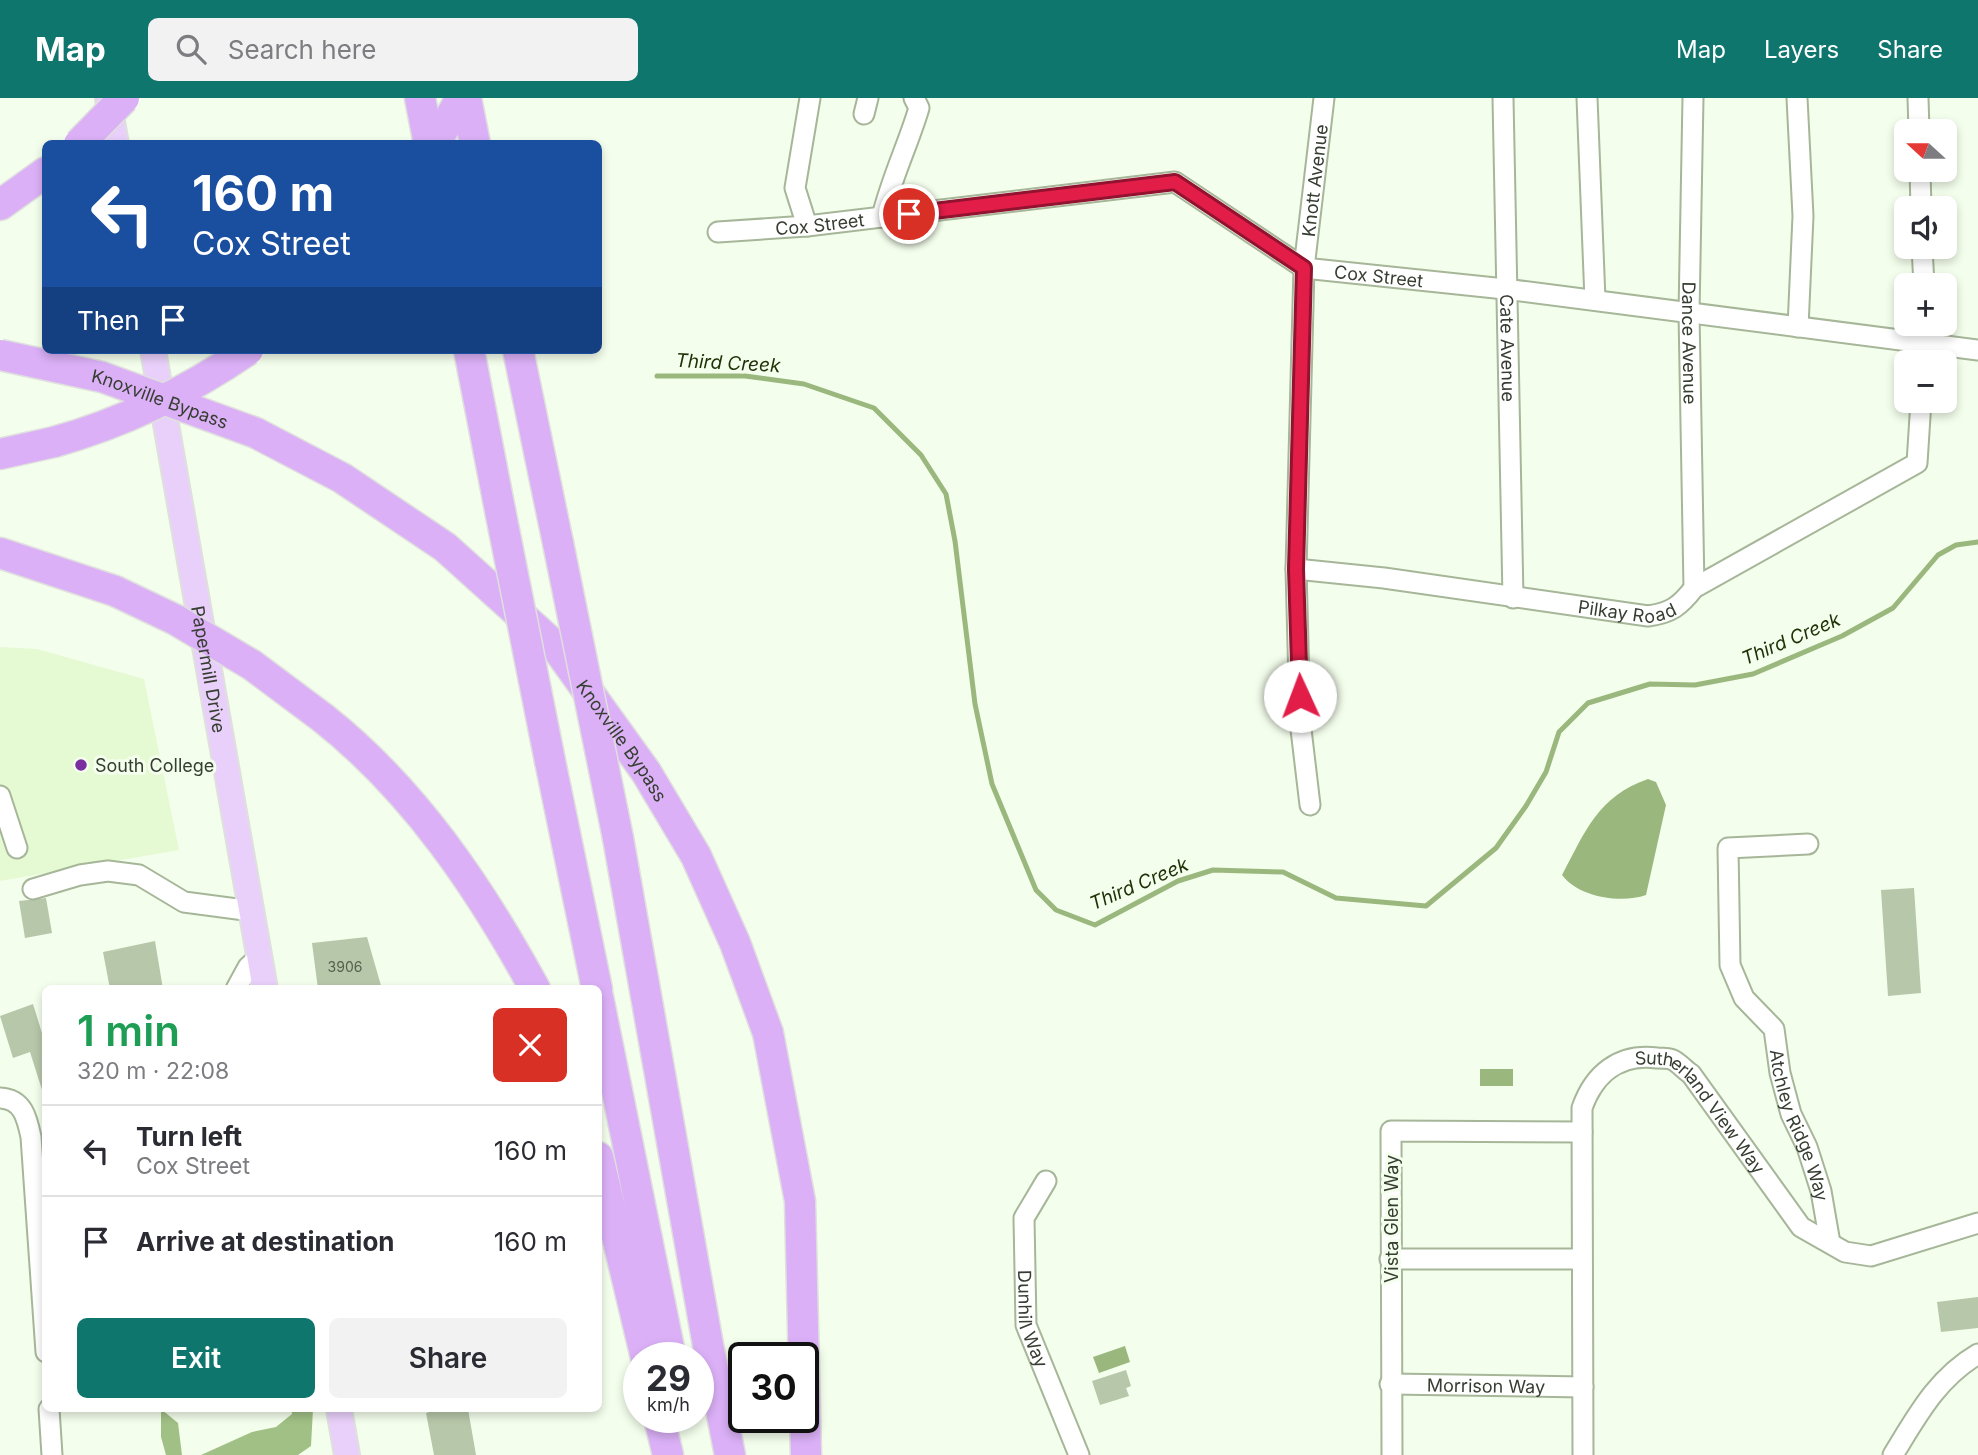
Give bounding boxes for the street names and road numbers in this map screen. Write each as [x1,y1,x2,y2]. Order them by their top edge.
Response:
street label: Knott Avenue [1297,123,1331,238]
street label: Cox Street [775,209,865,239]
street label: Cox Street [1333,261,1424,291]
street label: Dance Avenue [1678,281,1701,405]
street label: Cate Avenue [1496,294,1520,402]
street label: Knoxville Bypass [90,365,231,433]
street label: Pilkay Road [1577,596,1679,627]
street label: Papermill Drive [187,604,230,734]
street label: Knoxville Bypass [572,675,672,805]
street label: Sutherland View Way [1634,1047,1770,1177]
street label: Atchley Ridge Way [1766,1048,1833,1202]
street label: Vista Glen Way [1381,1155,1402,1283]
street label: Dunhill Way [1014,1270,1053,1371]
street label: Morrison Way [1427,1374,1545,1397]

